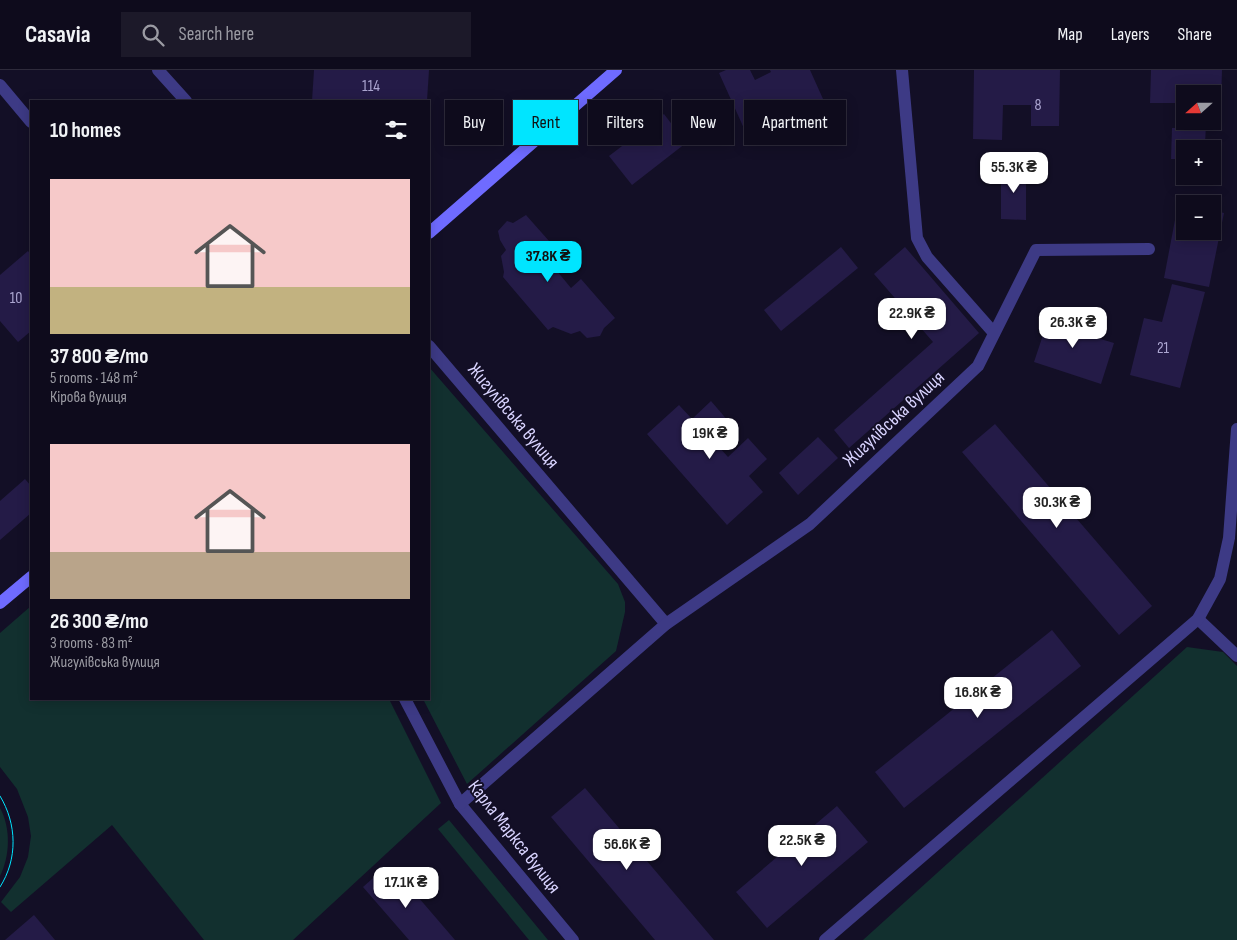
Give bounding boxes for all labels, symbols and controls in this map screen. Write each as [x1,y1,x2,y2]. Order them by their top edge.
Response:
search box [121,12,471,57]
text: Casavia [25,20,91,49]
icon: search [139,21,167,49]
text: Search here [179,23,254,46]
text: Map [1058,24,1083,45]
text: Layers [1111,24,1150,45]
text: Share [1178,24,1212,45]
house number: 114 [362,77,380,96]
north arrow [1176,85,1221,130]
map controls [1176,85,1221,240]
house number: 8 [1034,96,1042,115]
chip: Buy [445,100,503,145]
chip: Rent [513,100,578,145]
chip: Filters [588,100,662,145]
chip: New [672,100,734,145]
chip: Apartment [744,100,846,145]
icon: filters [382,116,410,144]
text: 10 homes [50,118,121,143]
button: + [1176,140,1221,185]
pin: 55.3K ₴ [968,152,1060,194]
text: 55.3K ₴ [991,158,1037,177]
button: − [1176,195,1221,240]
icon: home [185,211,275,301]
pin: 37.8K ₴ [502,240,594,283]
text: 37.8K ₴ [526,247,570,266]
house number: 10 [10,289,22,308]
pin: 22.9K ₴ [866,298,958,340]
text: 22.9K ₴ [889,304,935,323]
pin: 26.3K ₴ [1027,306,1119,349]
text: 26.3K ₴ [1050,313,1096,332]
house number: 21 [1157,339,1170,358]
text: 37 800 ₴/mo [50,344,148,369]
street label: Жигулівська вулиця [462,359,564,473]
street label: Жигулівська вулиця [838,366,950,472]
text: 5 rooms · 148 m² [50,369,138,388]
text: Кірова вулиця [50,388,127,407]
pin: 19K ₴ [675,418,745,460]
text: 19K ₴ [693,424,727,443]
icon: home [185,476,275,566]
pin: 30.3K ₴ [1011,486,1103,529]
text: 30.3K ₴ [1034,493,1080,512]
text: 26 300 ₴/mo [50,609,148,634]
text: 3 rooms · 83 m² [50,634,133,653]
text: Жигулівська вулиця [50,653,160,672]
pin: 16.8K ₴ [932,676,1024,719]
text: 16.8K ₴ [955,683,1001,702]
street label: Карла Маркса вулиця [463,776,565,898]
pin: 22.5K ₴ [756,824,848,867]
pin: 56.6K ₴ [581,828,673,871]
text: 22.5K ₴ [779,831,825,850]
text: 56.6K ₴ [604,835,650,854]
pin: 17.1K ₴ [360,866,452,909]
text: 17.1K ₴ [385,873,427,892]

